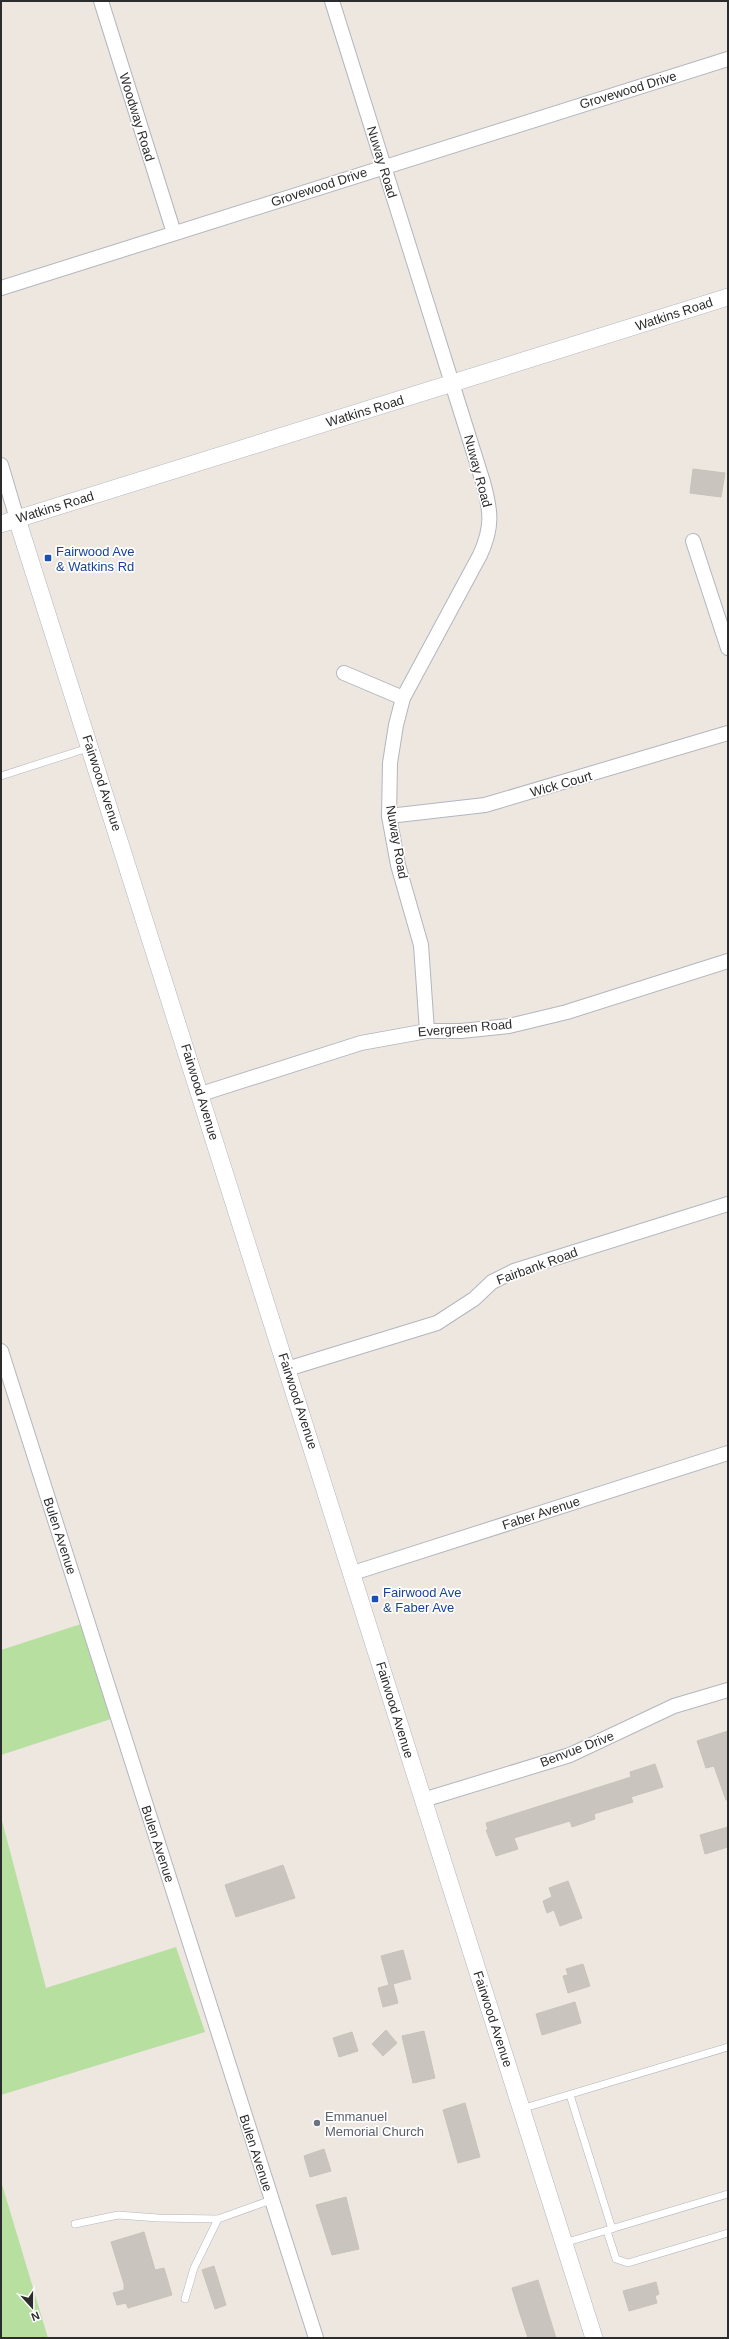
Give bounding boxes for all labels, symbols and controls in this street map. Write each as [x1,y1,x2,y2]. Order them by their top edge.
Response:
street label: Grovewood Drive [578,68,678,112]
street label: Woodway Road [116,71,158,163]
street label: Nuway Road [364,124,400,200]
street label: Grovewood Drive [269,164,369,210]
street label: Watkins Road [633,294,715,334]
street label: Watkins Road [324,392,406,430]
street label: Nuway Road [461,433,495,509]
street label: Watkins Road [14,488,96,526]
place label: Fairwood Ave & Watkins Rd [56,544,135,574]
marker: Fairwood Ave & Watkins Rd [43,553,53,563]
street label: Fairwood Avenue [79,733,125,833]
street label: Wick Court [528,768,594,800]
street label: Nuway Road [383,804,411,880]
street label: Evergreen Road [417,1016,513,1040]
street label: Fairwood Avenue [178,1042,222,1142]
street label: Fairbank Road [494,1244,580,1288]
street label: Fairwood Avenue [275,1351,321,1451]
street label: Faber Avenue [500,1493,582,1533]
street label: Bulen Avenue [41,1496,79,1576]
place label: Fairwood Ave & Faber Ave [383,1585,462,1615]
marker: Fairwood Ave & Faber Ave [370,1594,380,1604]
street label: Fairwood Avenue [373,1660,417,1760]
street label: Benvue Drive [538,1728,616,1770]
street label: Bulen Avenue [139,1804,177,1884]
street label: Fairwood Avenue [470,1969,516,2069]
place label: Emmanuel Memorial Church [325,2109,424,2139]
street label: Bulen Avenue [237,2113,275,2193]
marker: Emmanuel Memorial Church [312,2118,322,2128]
north arrow [12,2287,52,2327]
text: N [30,2309,41,2323]

